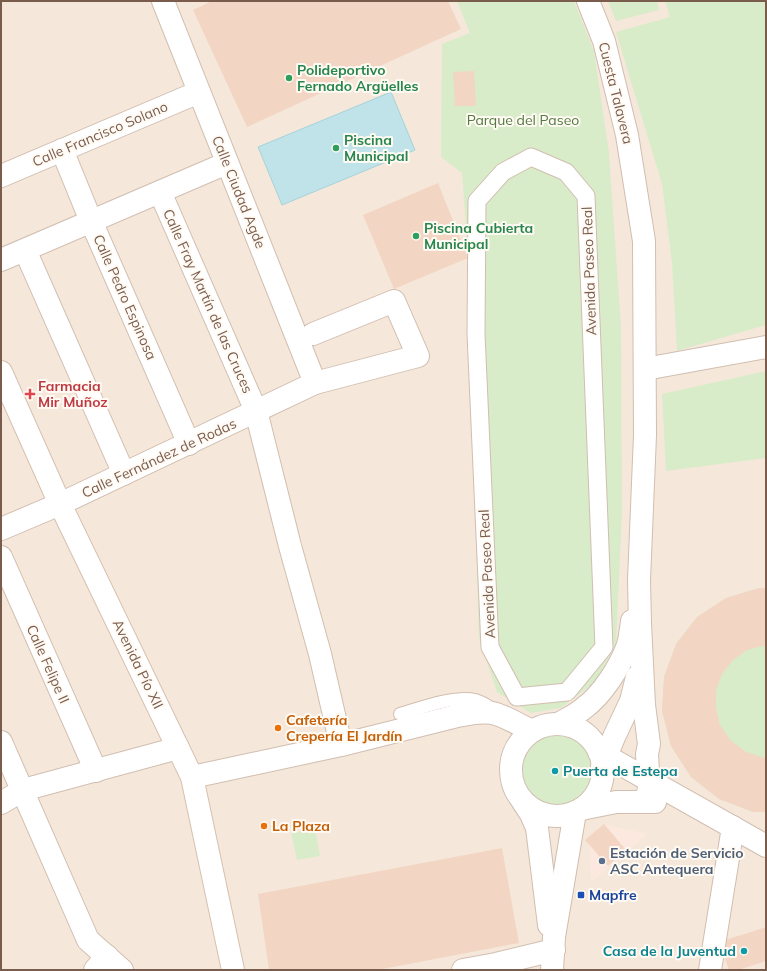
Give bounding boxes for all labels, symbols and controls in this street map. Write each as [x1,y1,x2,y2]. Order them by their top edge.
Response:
street label: Cuesta Talavera [595,40,637,146]
place label: Polideportivo Fernado Argüelles [297,61,418,95]
marker: Polideportivo Fernado Argüelles [284,73,294,83]
street label: Calle Francisco Solano [30,97,170,171]
park label: Parque del Paseo [467,111,579,129]
place label: Piscina Municipal [344,131,408,165]
street label: Calle Ciudad Agde [208,133,270,251]
marker: Piscina Municipal [331,143,341,153]
street label: Calle Fray Martín de las Cruces [159,206,257,396]
street label: Avenida Paseo Real [578,206,600,336]
place label: Piscina Cubierta Municipal [424,219,533,253]
street label: Calle Pedro Espinosa [89,231,161,363]
marker: Piscina Cubierta Municipal [411,231,421,241]
place label: Farmacia Mir Muñoz [38,377,108,411]
marker: Farmacia Mir Muñoz [25,389,35,399]
street label: Calle Fernández de Rodas [79,414,239,502]
street label: Avenida Paseo Real [475,509,499,639]
street label: Avenida Pío XII [109,616,167,712]
street label: Calle Felipe II [23,622,73,706]
place label: Cafetería Crepería El Jardín [286,711,402,745]
marker: Cafetería Crepería El Jardín [273,723,283,733]
place label: Puerta de Estepa [563,762,678,780]
marker: Puerta de Estepa [550,766,560,776]
place label: La Plaza [272,817,330,835]
marker: La Plaza [259,821,269,831]
place label: Estación de Servicio ASC Antequera [610,844,744,878]
marker: Estación de Servicio ASC Antequera [597,856,607,866]
place label: Mapfre [589,886,637,904]
marker: Mapfre [576,890,586,900]
place label: Casa de la Juventud [603,942,736,960]
marker: Casa de la Juventud [739,946,749,956]

